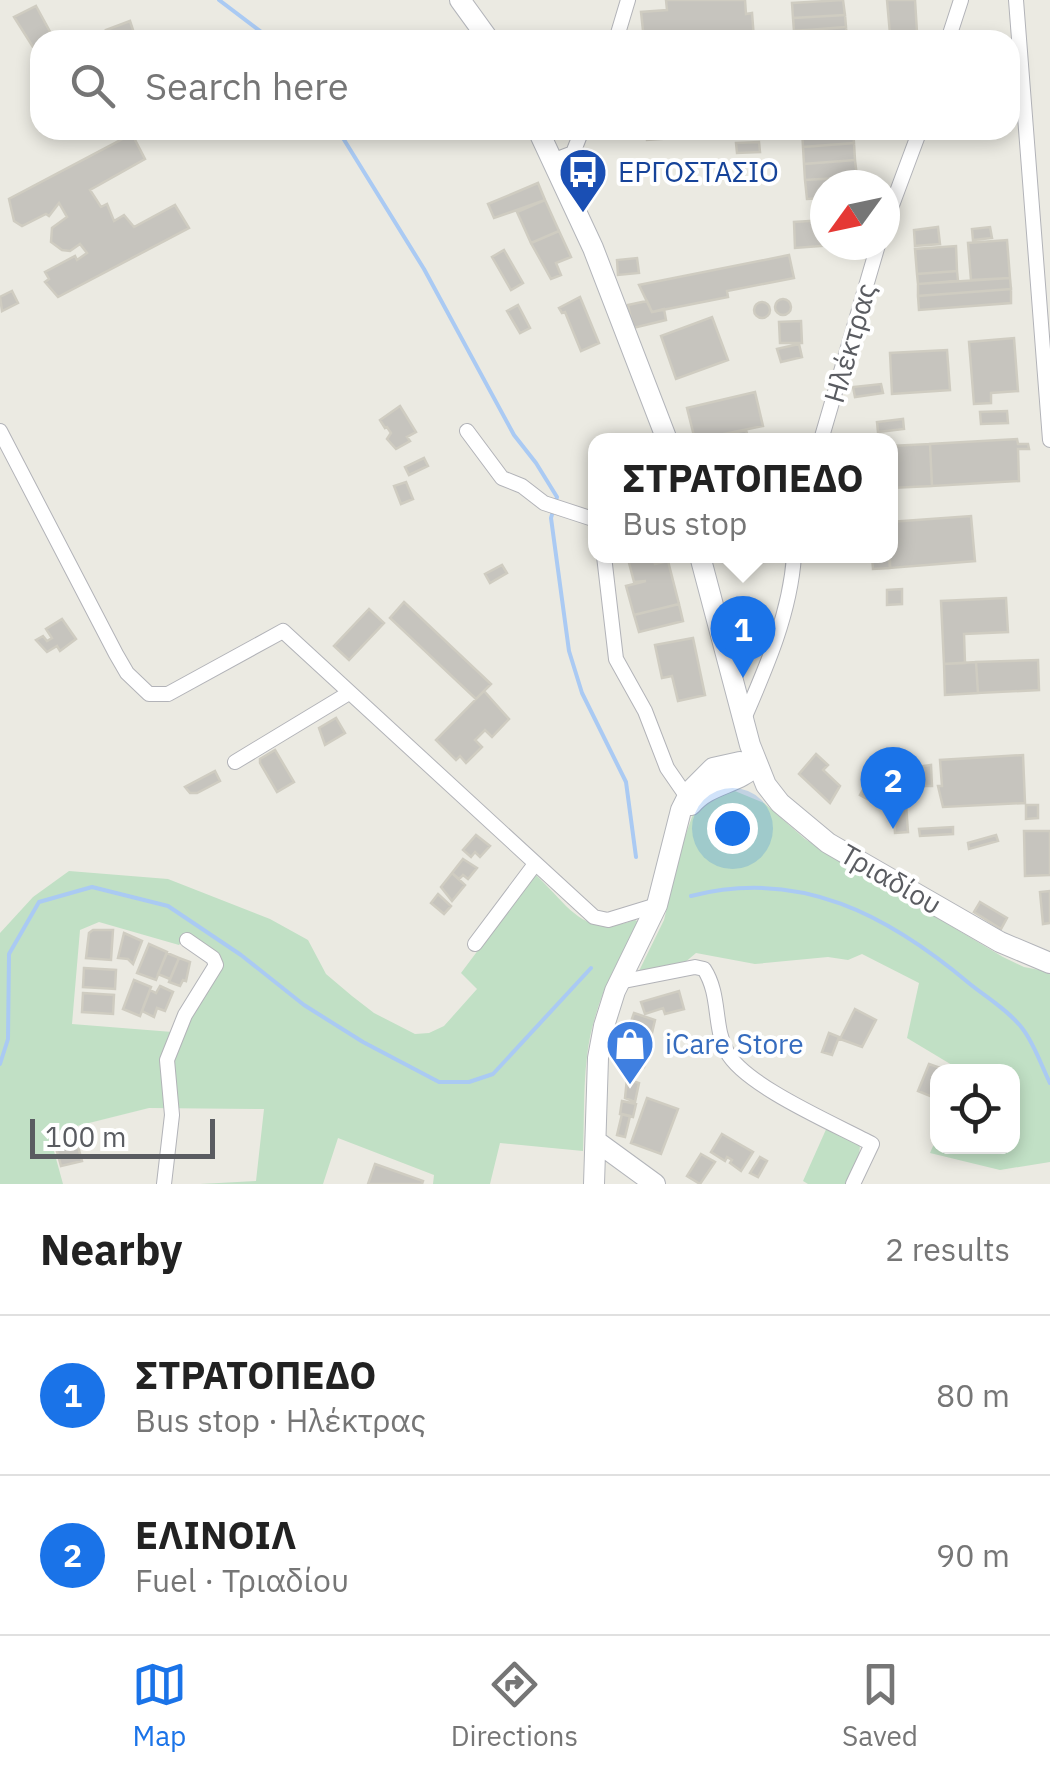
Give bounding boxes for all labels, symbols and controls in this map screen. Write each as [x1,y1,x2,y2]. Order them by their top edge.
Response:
search box [30,30,1020,140]
icon: search [65,58,120,113]
text: Search here [145,61,349,110]
bus stop icon: ΕΡΓΟΣΤΑΣΙΟ [557,146,609,214]
place label: ΕΡΓΟΣΤΑΣΙΟ [618,153,779,190]
north arrow [810,170,900,260]
street label: Ηλέκτρας [815,279,884,407]
popup [588,433,898,563]
text: ΣΤΡΑΤΟΠΕΔΟ [622,453,864,502]
text: Bus stop [622,502,747,544]
pin: 1 [710,596,776,678]
pin: 2 [860,746,926,829]
your location [707,803,758,854]
street label: Τριαδίου [834,835,949,922]
shop icon: iCare Store [604,1018,656,1086]
place label: iCare Store [665,1025,804,1062]
map controls [930,1064,1020,1154]
button: locate [930,1064,1020,1154]
scale bar [30,1114,215,1158]
text: 100 m [45,1118,126,1155]
text: Nearby [40,1222,182,1277]
text: 2 results [885,1228,1010,1270]
text: ΣΤΡΑΤΟΠΕΔΟ [135,1350,376,1399]
text: 1 [63,1374,82,1416]
text: 80 m [936,1374,1010,1416]
text: Bus stop · Ηλέκτρας [135,1399,426,1441]
text: ΕΛΙΝΟΙΛ [135,1510,297,1559]
text: 2 [63,1534,82,1576]
text: 90 m [936,1534,1010,1576]
text: Fuel · Τριαδίου [135,1559,349,1601]
tab: Map [132,1657,187,1754]
tab: Directions [451,1657,578,1754]
tab: Saved [842,1657,918,1754]

